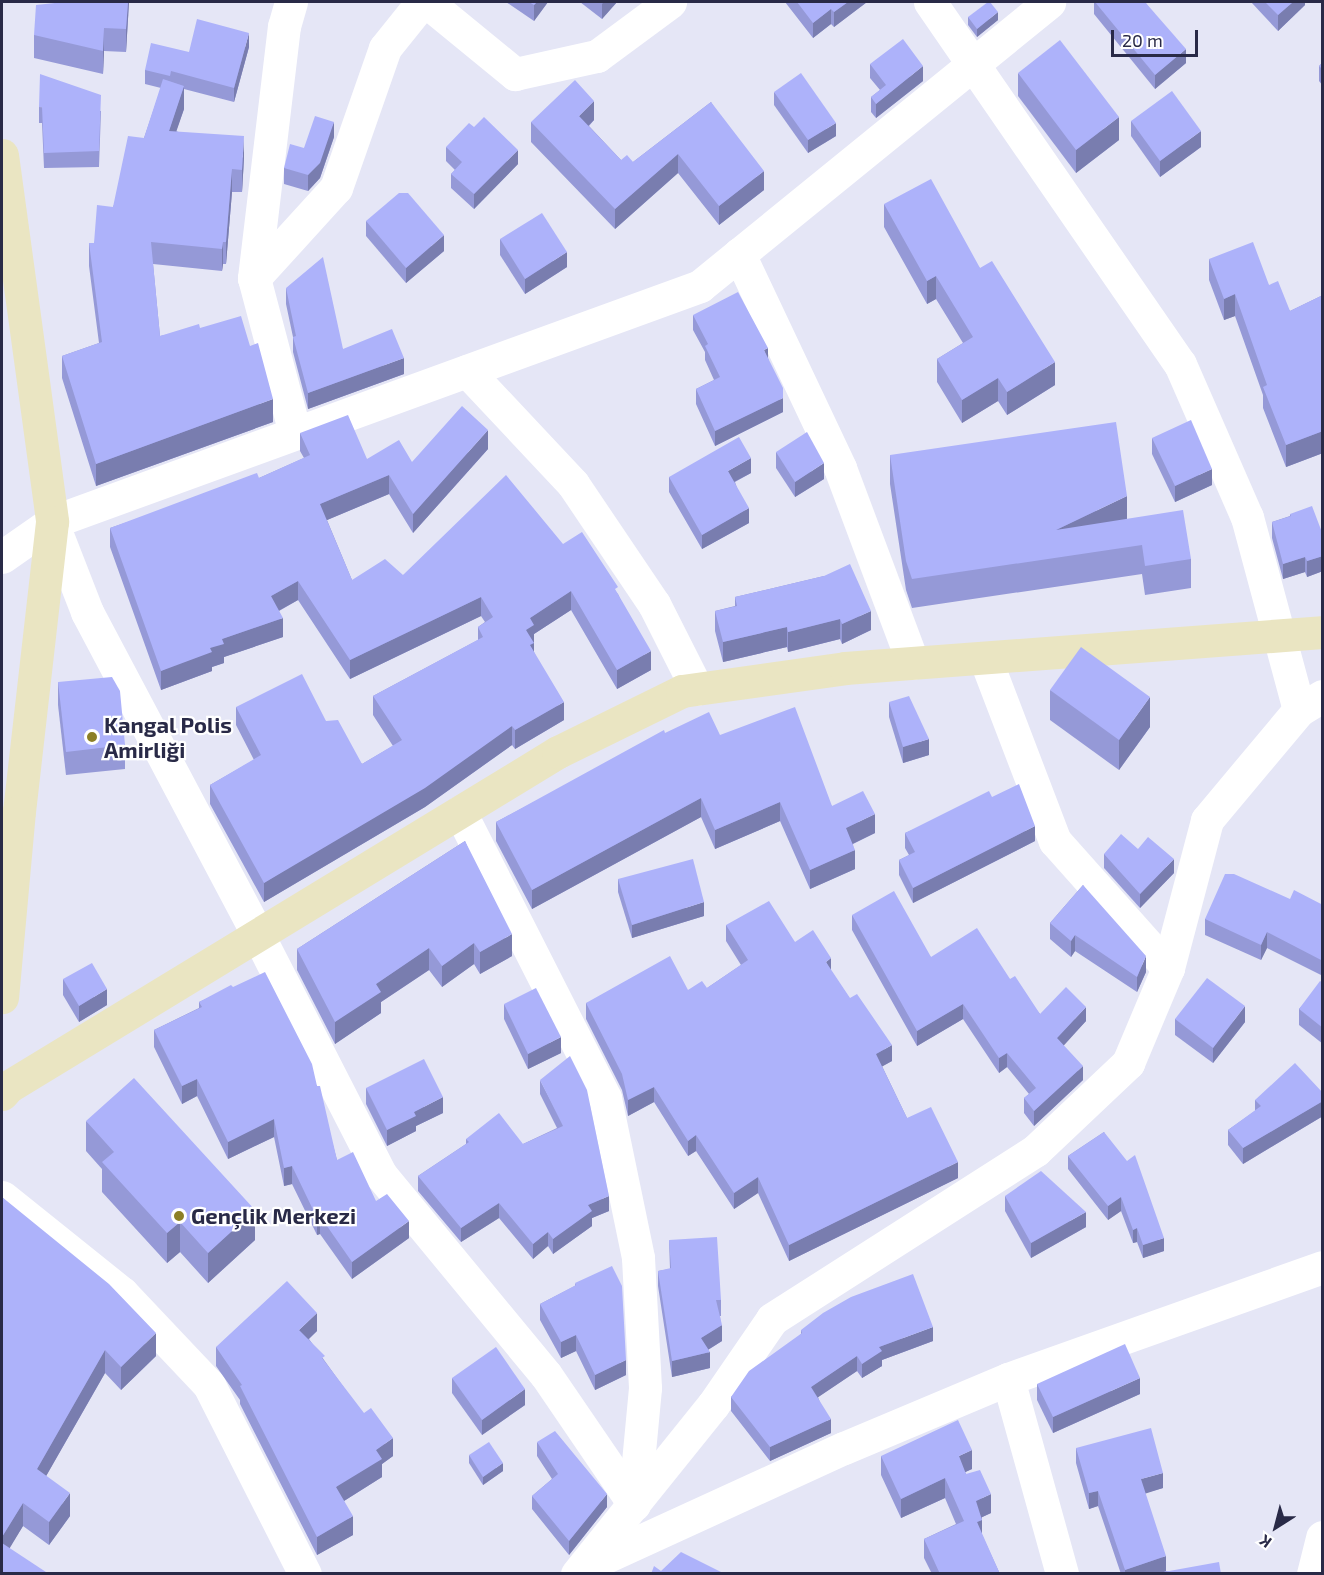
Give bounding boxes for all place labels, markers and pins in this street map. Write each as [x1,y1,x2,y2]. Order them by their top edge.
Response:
place label: Kangal Polis Amirliği [104,711,232,762]
marker: Kangal Polis Amirliği [85,730,99,744]
place label: Gençlik Merkezi [191,1203,356,1229]
marker: Gençlik Merkezi [172,1209,186,1223]

